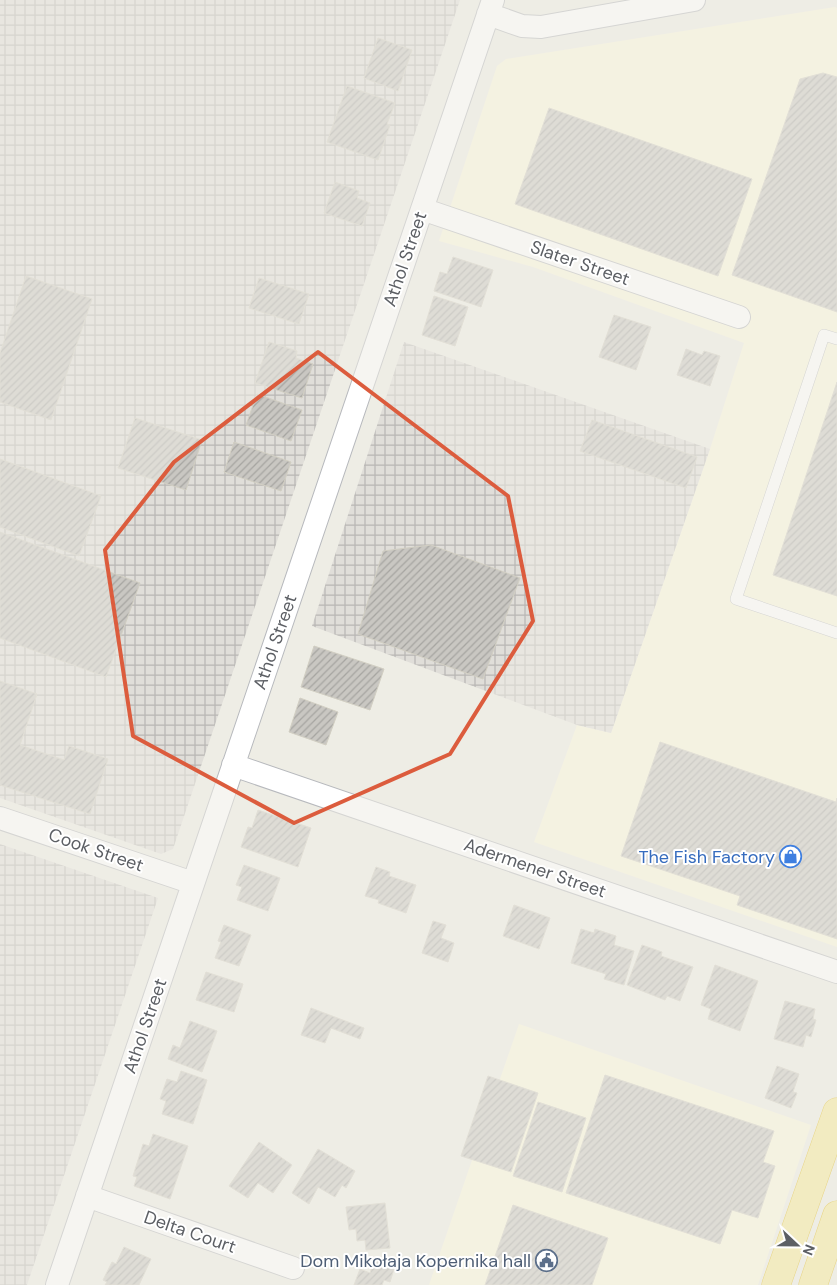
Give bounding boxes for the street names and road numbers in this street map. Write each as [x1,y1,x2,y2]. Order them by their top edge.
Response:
street label: Athol Street [378,208,432,310]
street label: Slater Street [527,235,633,291]
street label: Athol Street [248,591,302,693]
street label: Cook Street [45,823,147,877]
street label: Adermener Street [461,832,609,904]
street label: Athol Street [118,975,172,1077]
street label: Delta Court [141,1205,239,1259]

